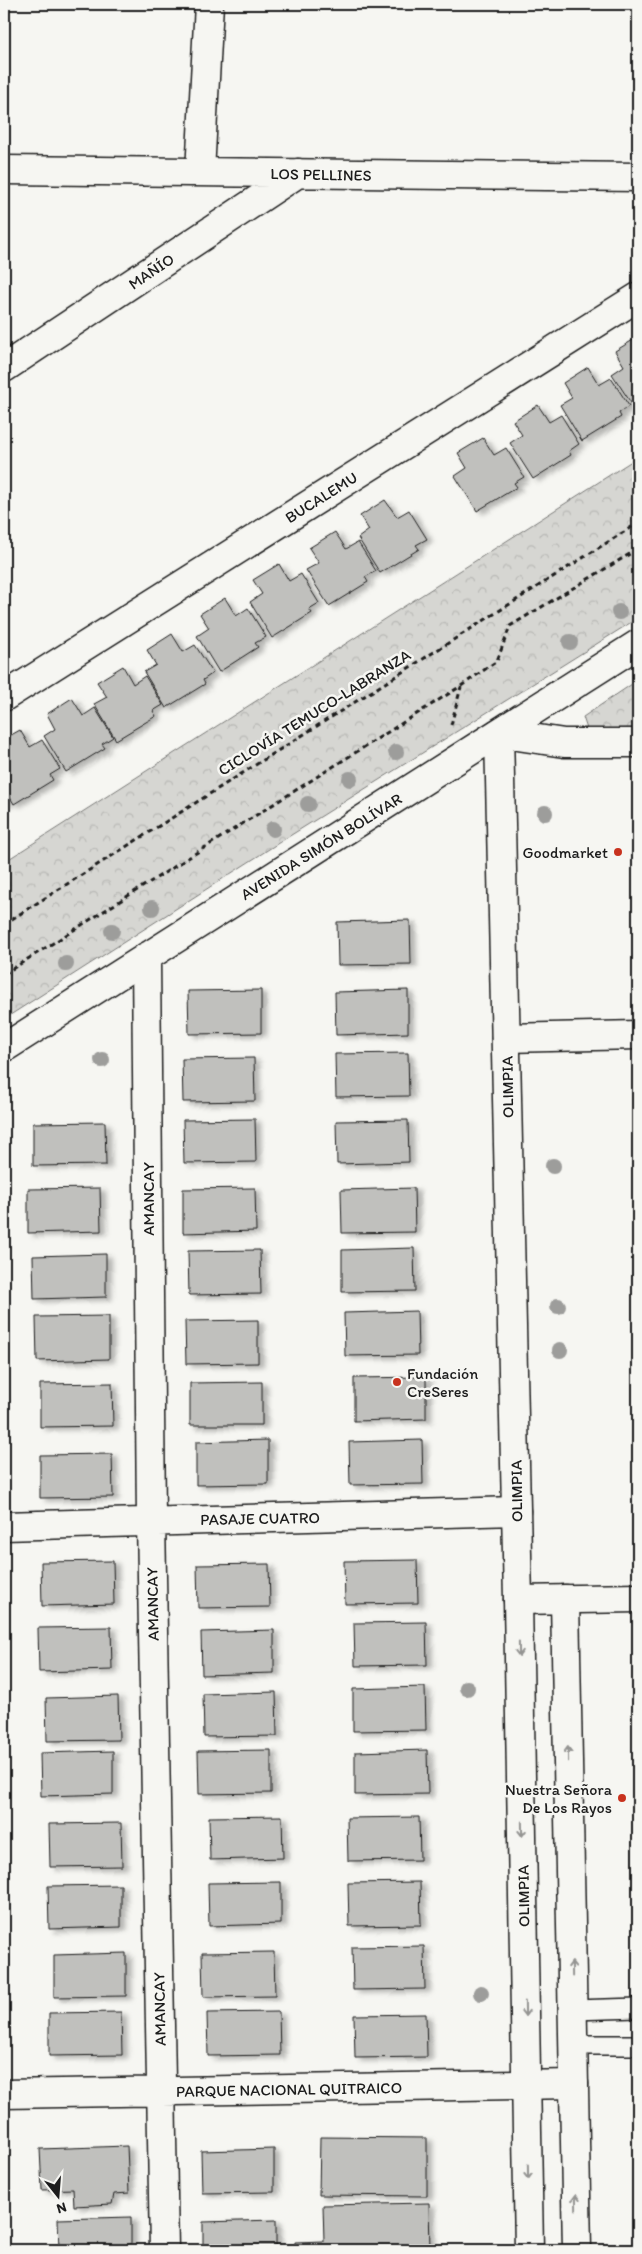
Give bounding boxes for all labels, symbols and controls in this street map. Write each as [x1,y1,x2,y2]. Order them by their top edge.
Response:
street label: LOS PELLINES [270,164,372,185]
street label: MAÑÍO [125,249,178,294]
street label: BUCALEMU [282,468,361,527]
street label: CICLOVÍA TEMUCO-LABRANZA [214,645,414,780]
street label: AVENIDA SIMÓN BOLÍVAR [237,789,406,904]
place label: Goodmarket [523,843,608,862]
marker: Goodmarket [612,846,624,858]
street label: OLIMPIA [497,1056,518,1118]
street label: AMANCAY [139,1162,158,1236]
place label: Fundación CreSeres [407,1364,478,1401]
marker: Fundación CreSeres [391,1376,403,1388]
street label: OLIMPIA [506,1460,527,1522]
street label: PASAJE CUATRO [200,1508,320,1529]
street label: AMANCAY [142,1567,163,1641]
one-way arrow [514,1640,524,1657]
one-way arrow [563,1746,573,1762]
place label: Nuestra Señora De Los Rayos [505,1780,613,1817]
marker: Nuestra Señora De Los Rayos [616,1792,628,1804]
one-way arrow [517,1820,527,1837]
street label: OLIMPIA [513,1865,534,1927]
one-way arrow [567,1961,577,1978]
street label: AMANCAY [149,1972,170,2046]
one-way arrow [520,2000,530,2017]
street label: PARQUE NACIONAL QUITRAICO [176,2078,402,2101]
one-way arrow [523,2163,533,2179]
north arrow [32,2172,82,2222]
one-way arrow [572,2194,581,2210]
text: N [55,2198,69,2217]

